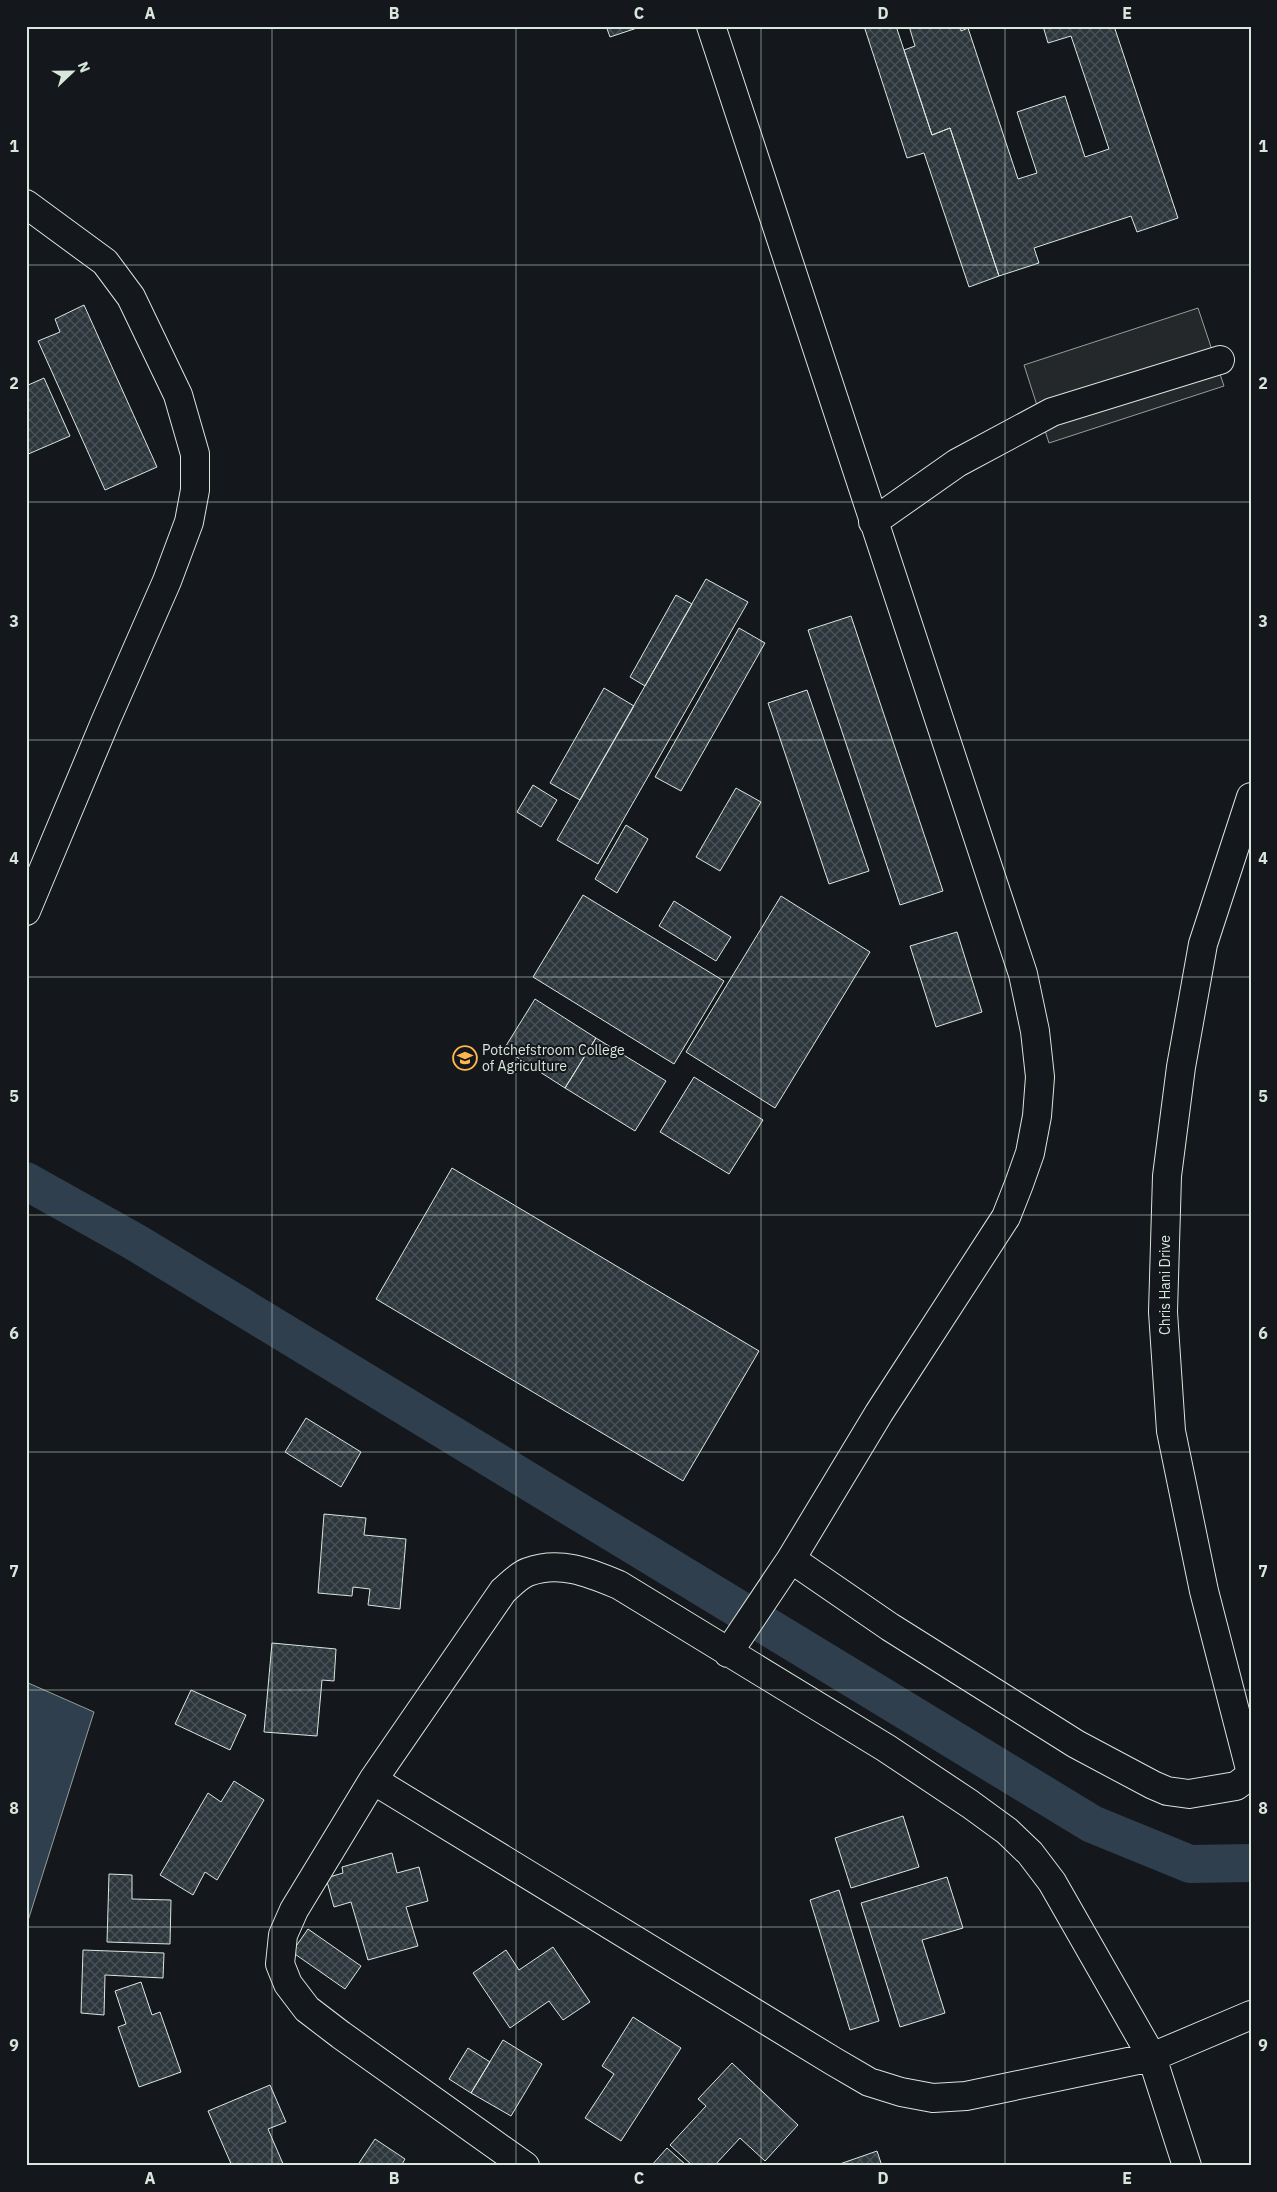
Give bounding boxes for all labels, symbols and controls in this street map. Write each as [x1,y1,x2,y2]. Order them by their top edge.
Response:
text: A [145,3,156,23]
text: B [389,3,400,23]
text: C [634,3,644,23]
text: D [877,3,889,23]
text: E [1122,3,1132,23]
north arrow [48,48,98,98]
text: N [74,59,94,75]
text: 1 [9,136,19,156]
text: 1 [1258,136,1268,156]
text: 2 [9,373,19,393]
text: 2 [1258,373,1268,393]
text: 3 [9,611,19,631]
text: 3 [1258,611,1268,631]
text: 4 [9,848,19,868]
text: 4 [1258,848,1268,868]
place label: Potchefstroom College of Agriculture [482,1041,625,1075]
school or university icon: Potchefstroom College of Agriculture [452,1045,478,1071]
text: 5 [9,1086,19,1106]
text: 5 [1258,1086,1268,1106]
street label: Chris Hani Drive [1156,1235,1174,1335]
text: 6 [9,1323,19,1343]
text: 6 [1258,1323,1268,1343]
text: 7 [9,1561,19,1581]
text: 7 [1258,1561,1268,1581]
text: 8 [9,1798,19,1818]
text: 8 [1258,1798,1268,1818]
text: 9 [9,2035,19,2055]
text: 9 [1258,2035,1268,2055]
text: A [145,2168,156,2188]
text: B [389,2168,400,2188]
text: C [634,2168,644,2188]
text: D [877,2168,889,2188]
text: E [1122,2168,1132,2188]

